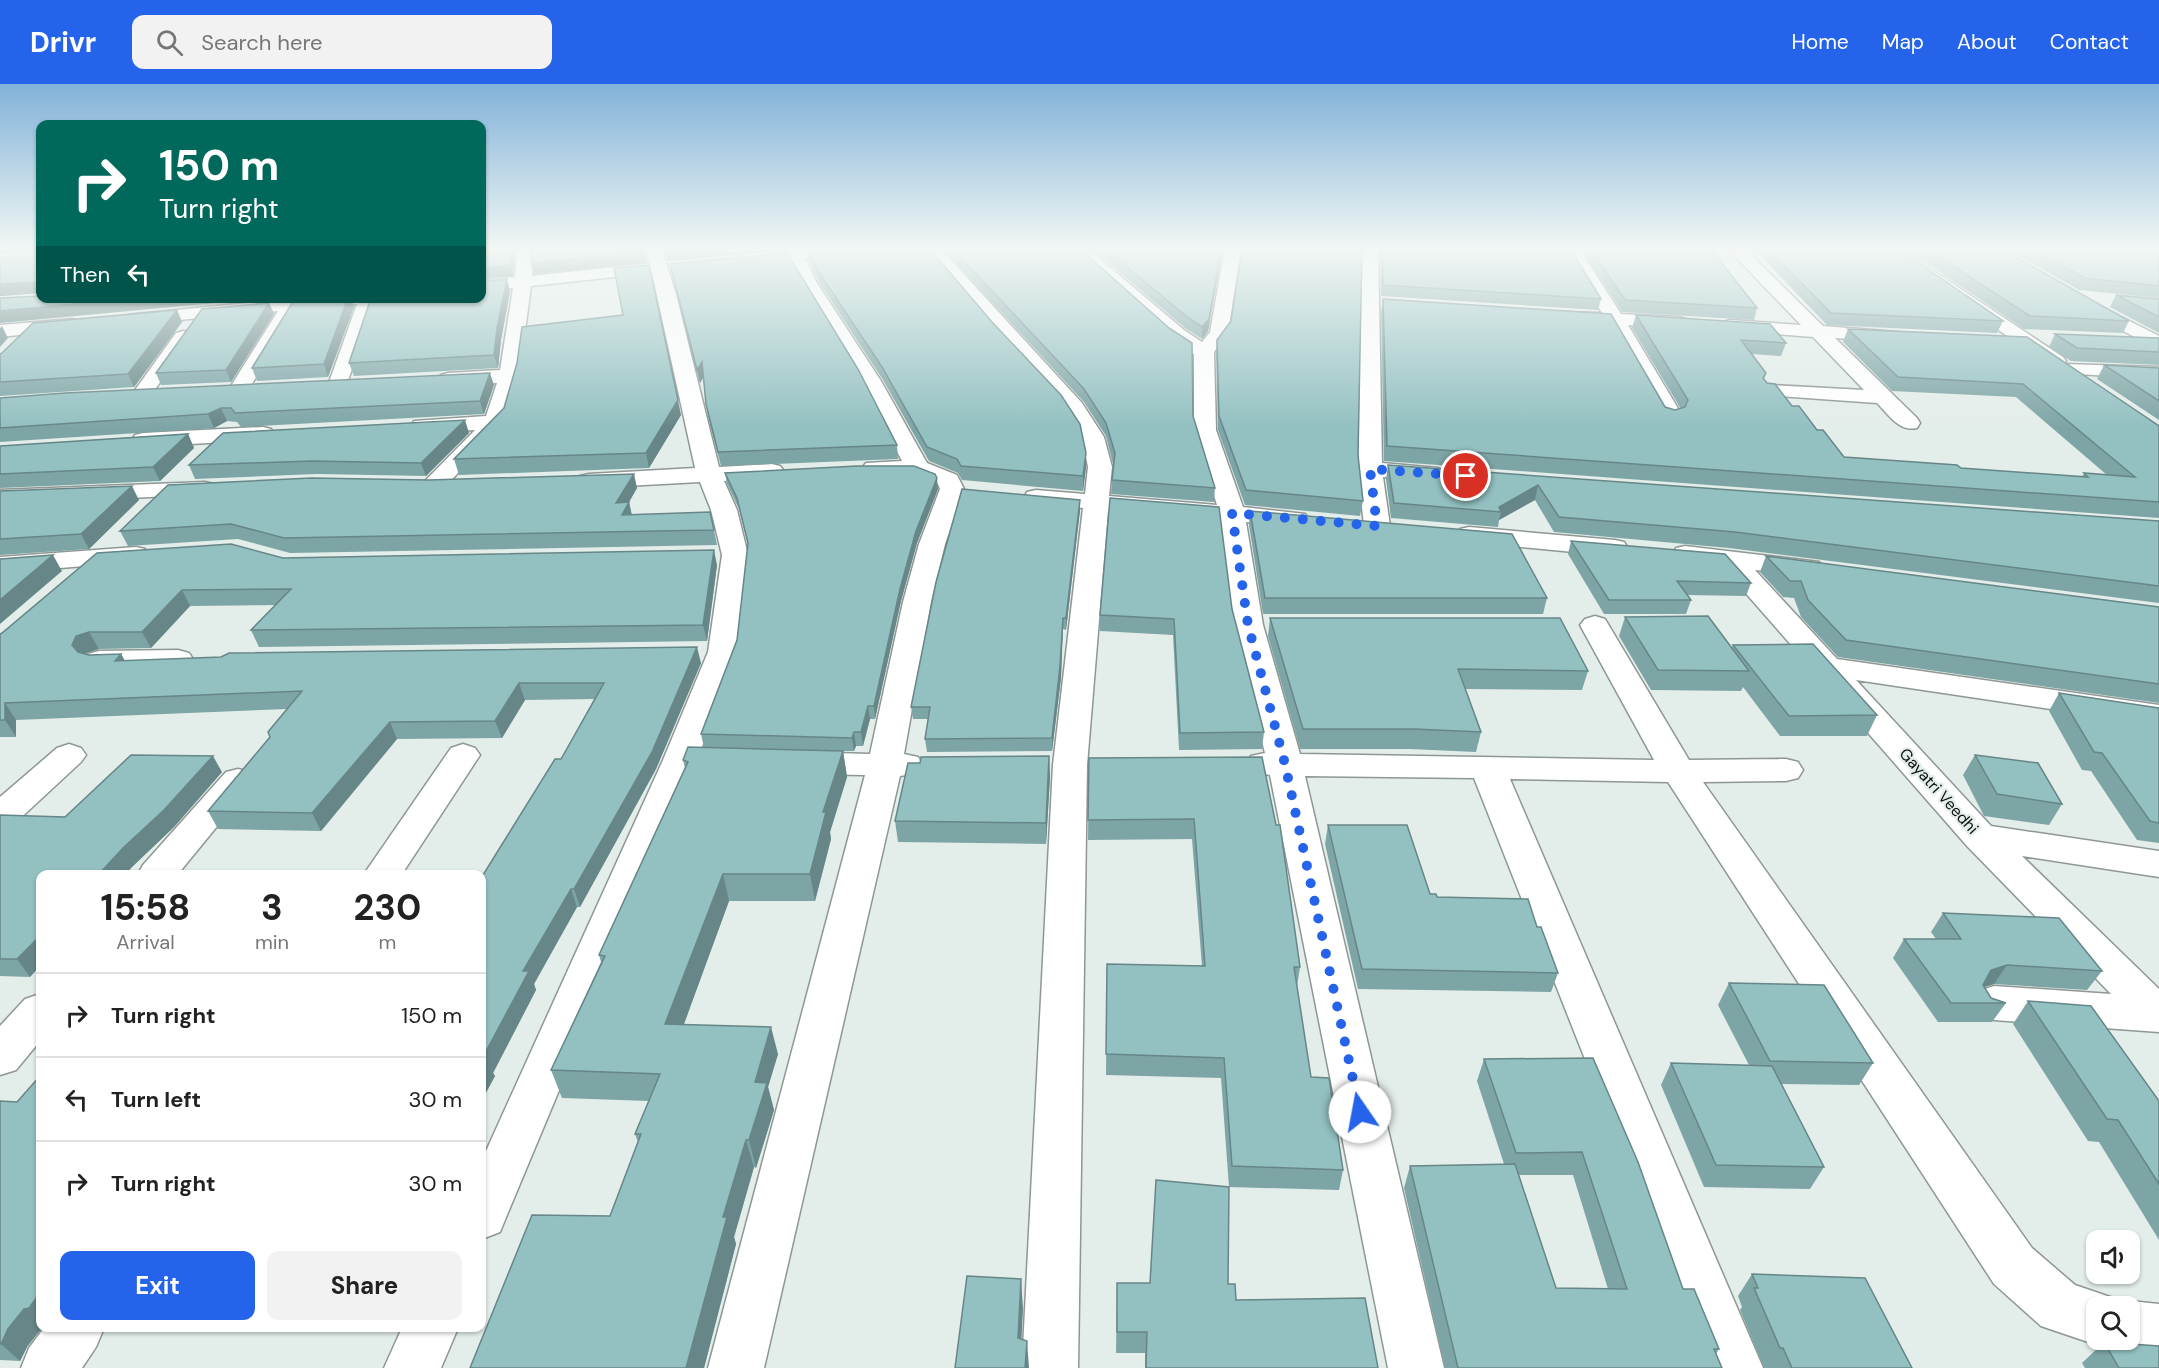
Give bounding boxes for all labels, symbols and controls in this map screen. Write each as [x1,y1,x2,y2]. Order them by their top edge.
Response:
search box [132,15,552,69]
text: Drivr [30,24,96,61]
icon: search [153,26,186,59]
text: Search here [201,28,323,57]
text: Home [1791,28,1849,56]
text: Map [1882,28,1924,56]
text: About [1957,28,2017,56]
text: Contact [2050,28,2129,56]
text: 150 m [159,138,279,193]
icon: right [60,144,138,222]
text: Turn right [159,191,279,226]
icon: left [122,258,155,291]
text: Then [60,260,110,289]
pin [1440,450,1491,501]
icon: arrive [1449,459,1482,492]
street label: Gayatri Veedhi [1895,744,1983,838]
text: 15:58 [101,884,190,931]
text: 3 [261,884,283,931]
text: 230 [354,884,421,931]
text: Arrival [116,929,175,955]
text: min [255,929,289,955]
text: m [379,929,396,955]
icon: right [60,999,93,1032]
text: Turn right [111,1001,216,1030]
text: 150 m [401,1001,462,1030]
position arrow [1328,1080,1392,1144]
icon: left [60,1083,93,1116]
text: Turn left [111,1085,201,1114]
text: 30 m [408,1085,462,1114]
icon: right [60,1167,93,1200]
text: Turn right [111,1169,216,1198]
text: 30 m [408,1169,462,1198]
map controls [2086,1230,2140,1350]
button: sound [2086,1230,2140,1284]
button: Exit [60,1251,255,1320]
button: Share [267,1251,462,1320]
button: search [2086,1296,2140,1350]

